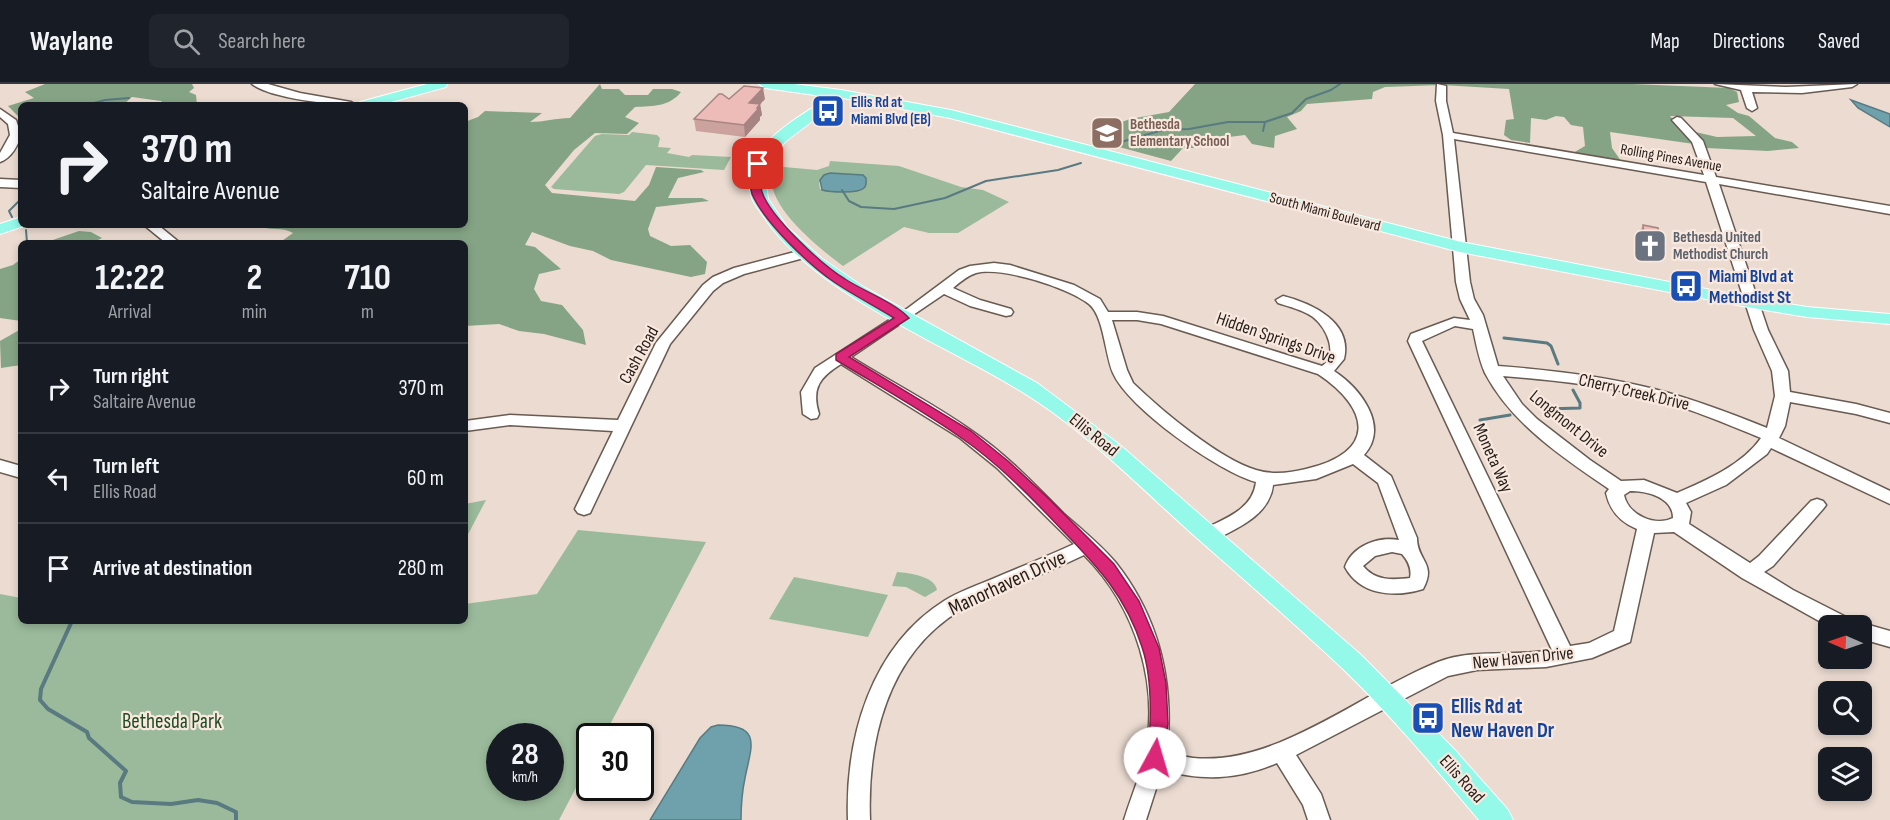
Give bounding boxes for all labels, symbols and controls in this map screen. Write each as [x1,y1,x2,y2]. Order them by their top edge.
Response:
search box [149,14,569,68]
text: Waylane [30,25,113,58]
icon: search [170,25,203,58]
text: Search here [218,28,306,55]
text: Map [1650,29,1680,54]
text: Directions [1713,29,1785,54]
text: Saved [1818,29,1860,54]
bus stop icon: Ellis Rd at Miami Blvd (EB) [810,93,846,129]
place label: Ellis Rd at Miami Blvd (EB) [851,93,931,129]
school or university icon: Bethesda Elementary School [1089,115,1125,151]
place label: Bethesda Elementary School [1130,115,1229,151]
text: 370 m [141,124,232,175]
icon: right [42,126,120,204]
pin [732,138,783,189]
street label: Rolling Pines Avenue [1619,140,1723,176]
icon: arrive [741,147,774,180]
text: Saltaire Avenue [141,175,280,207]
street label: South Miami Boulevard [1267,188,1383,236]
church icon: Bethesda United Methodist Church [1632,228,1668,264]
place label: Bethesda United Methodist Church [1673,228,1768,264]
text: 12:22 [95,257,165,300]
text: 2 [247,257,262,300]
text: 710 [344,257,391,300]
place label: Miami Blvd at Methodist St [1709,266,1793,308]
bus stop icon: Miami Blvd at Methodist St [1668,268,1704,304]
text: Arrival [108,300,151,324]
text: min [242,300,267,324]
text: m [361,300,374,324]
street label: Hidden Springs Drive [1214,308,1338,368]
street label: Cash Road [615,323,663,387]
text: Turn right [93,363,169,390]
street label: Cherry Creek Drive [1577,369,1691,415]
icon: right [42,372,75,405]
text: 370 m [399,375,444,402]
street label: Longmont Drive [1525,386,1613,462]
text: Saltaire Avenue [93,390,196,414]
street label: Ellis Road [1065,409,1123,461]
street label: Moneta Way [1469,420,1518,496]
text: Turn left [93,453,159,480]
icon: left [42,462,75,495]
text: 60 m [407,465,444,492]
text: Ellis Road [93,480,157,504]
street label: Manorhaven Drive [944,545,1070,621]
icon: arrive [42,552,75,585]
text: Arrive at destination [93,555,252,582]
text: 280 m [398,555,444,582]
north arrow [1818,615,1872,669]
map controls [1818,615,1872,801]
street label: New Haven Drive [1472,642,1574,674]
button: search [1818,681,1872,735]
place label: Ellis Rd at New Haven Dr [1451,694,1555,743]
bus stop icon: Ellis Rd at New Haven Dr [1410,700,1446,736]
park label: Bethesda Park [122,709,222,734]
speed limit sign: 30 [576,723,654,801]
position arrow [1123,726,1187,790]
text: 28 [511,737,539,773]
button: layers [1818,747,1872,801]
street label: Ellis Road [1435,751,1489,807]
text: km/h [512,768,538,787]

